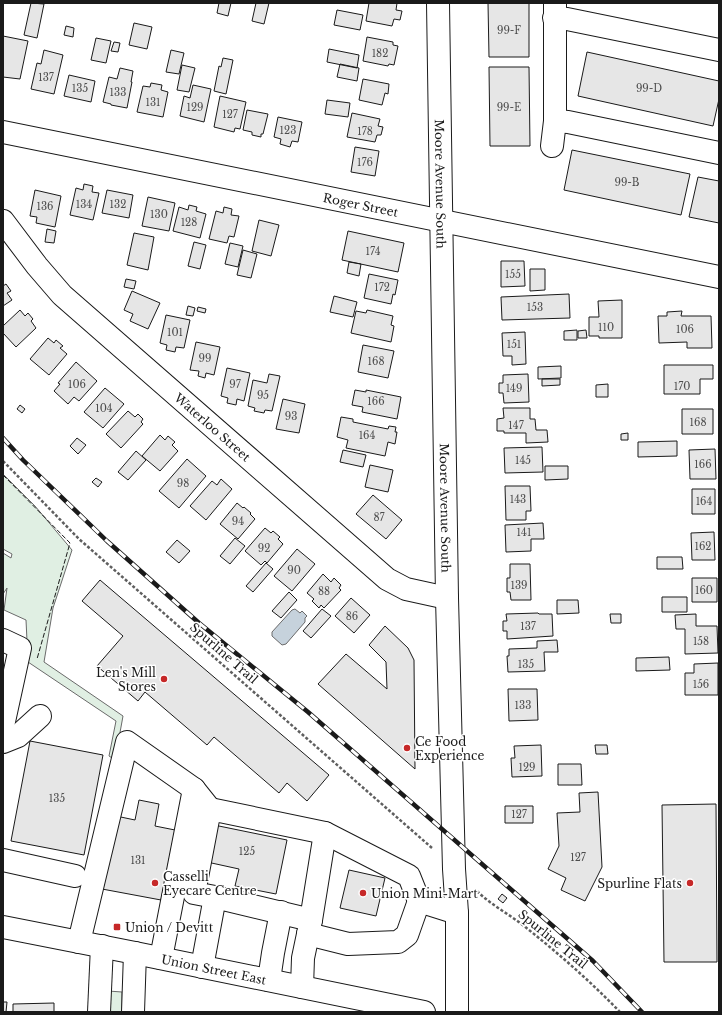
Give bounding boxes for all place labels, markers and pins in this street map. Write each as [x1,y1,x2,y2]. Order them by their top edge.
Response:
place label: Len's Mill Stores [96,665,156,694]
marker: Len's Mill Stores [159,674,169,684]
place label: Ce Food Experience [415,734,484,763]
marker: Ce Food Experience [402,743,412,753]
place label: Casselli Eyecare Centre [163,869,257,898]
place label: Spurline Flats [597,876,682,891]
marker: Casselli Eyecare Centre [150,878,160,888]
marker: Spurline Flats [685,878,695,888]
place label: Union Mini-Mart [371,886,478,901]
marker: Union Mini-Mart [358,888,368,898]
place label: Union / Devitt [125,920,214,935]
marker: Union / Devitt [112,922,122,932]

